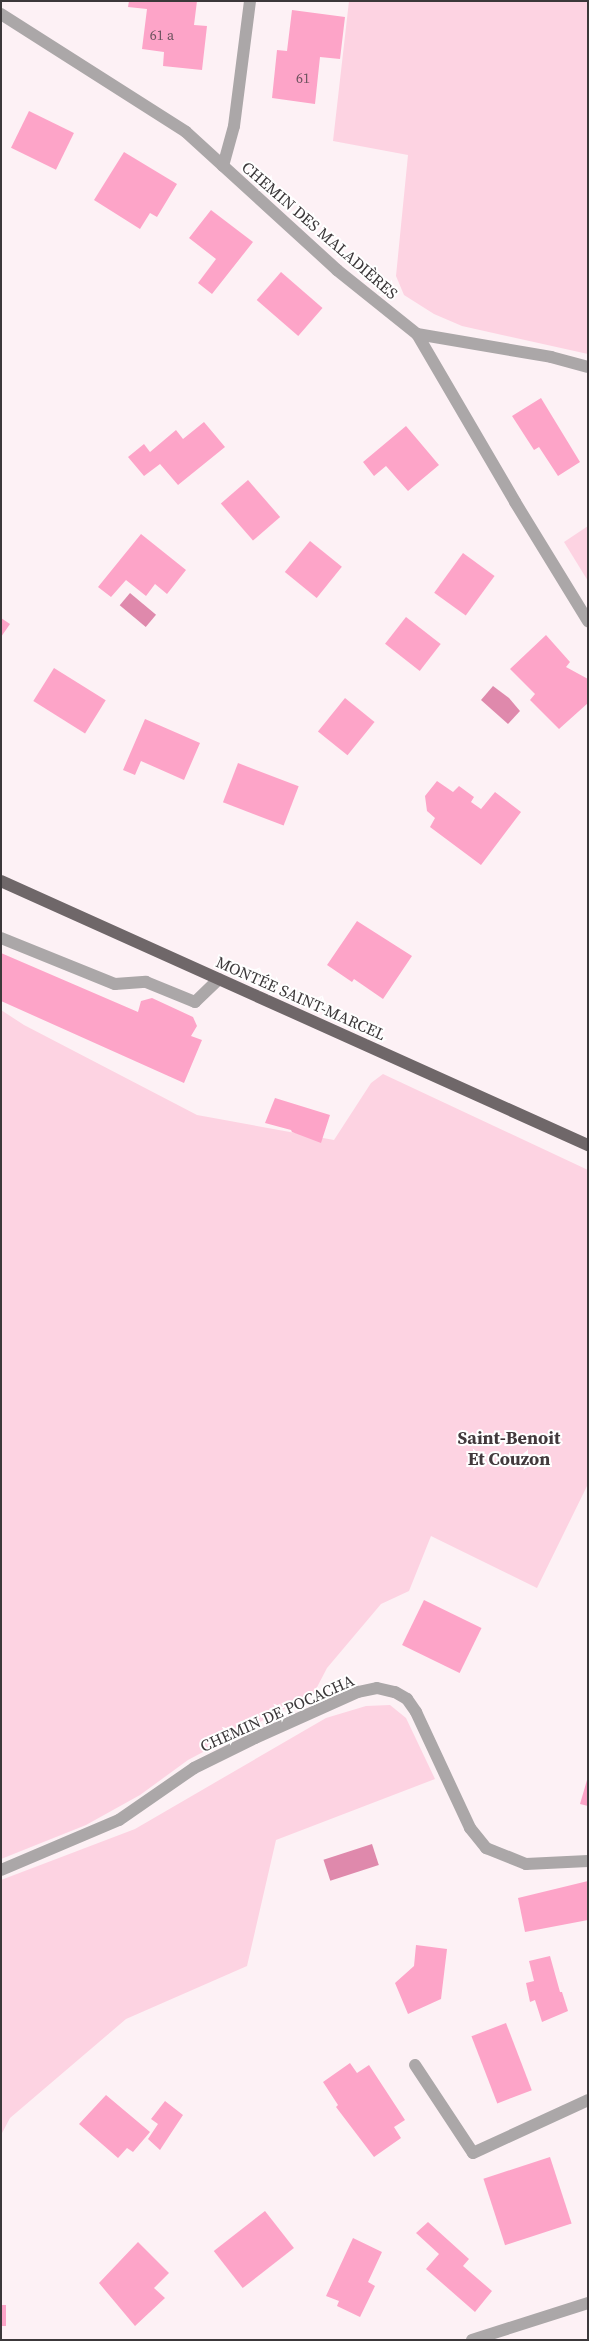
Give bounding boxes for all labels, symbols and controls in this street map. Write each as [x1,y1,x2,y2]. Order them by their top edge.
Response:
house number: 61 a [150,27,174,43]
house number: 61 [296,70,310,86]
street label: CHEMIN DES MALADIÈRES [238,157,402,303]
street label: MONTÉE SAINT-MARCEL [213,952,389,1044]
district label: Saint-Benoit Et Couzon [458,1428,560,1470]
street label: CHEMIN DE POCACHA [197,1670,357,1756]

